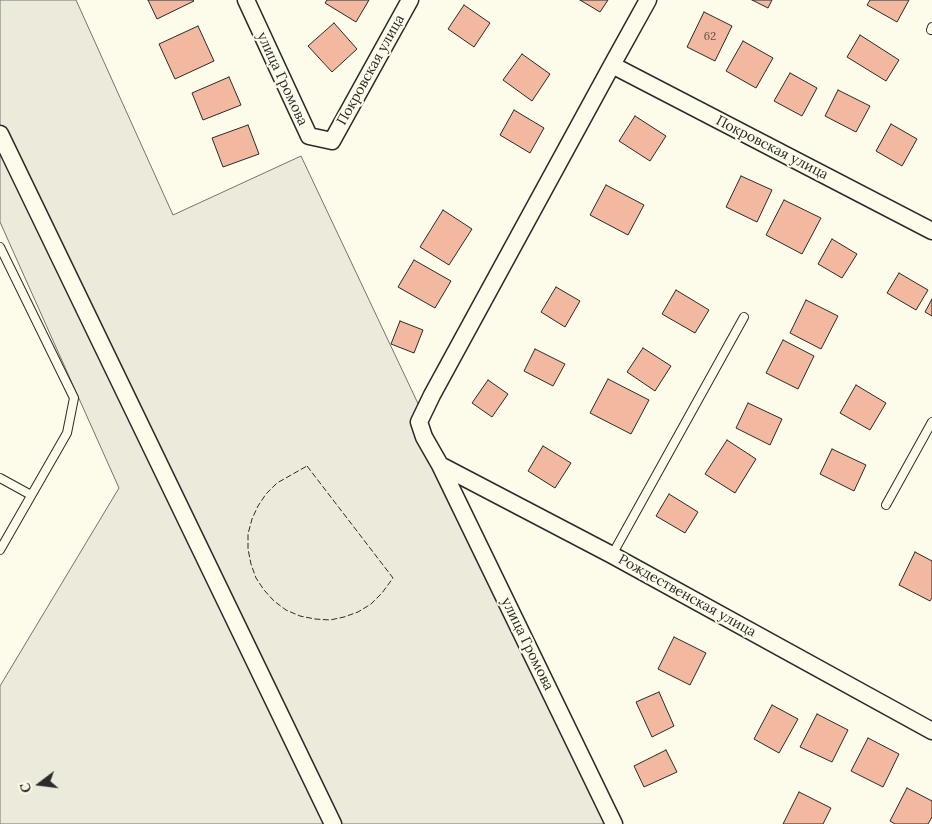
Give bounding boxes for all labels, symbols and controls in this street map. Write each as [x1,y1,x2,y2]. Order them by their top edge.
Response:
street label: Покровская улица [334,12,408,128]
street label: улица Громова [253,30,311,128]
house number: 62 [704,30,716,44]
street label: Покровская улица [713,112,831,184]
street label: Рождественская улица [615,551,759,641]
street label: улица Громова [497,595,557,693]
north arrow [15,759,65,809]
text: С [16,781,35,795]

